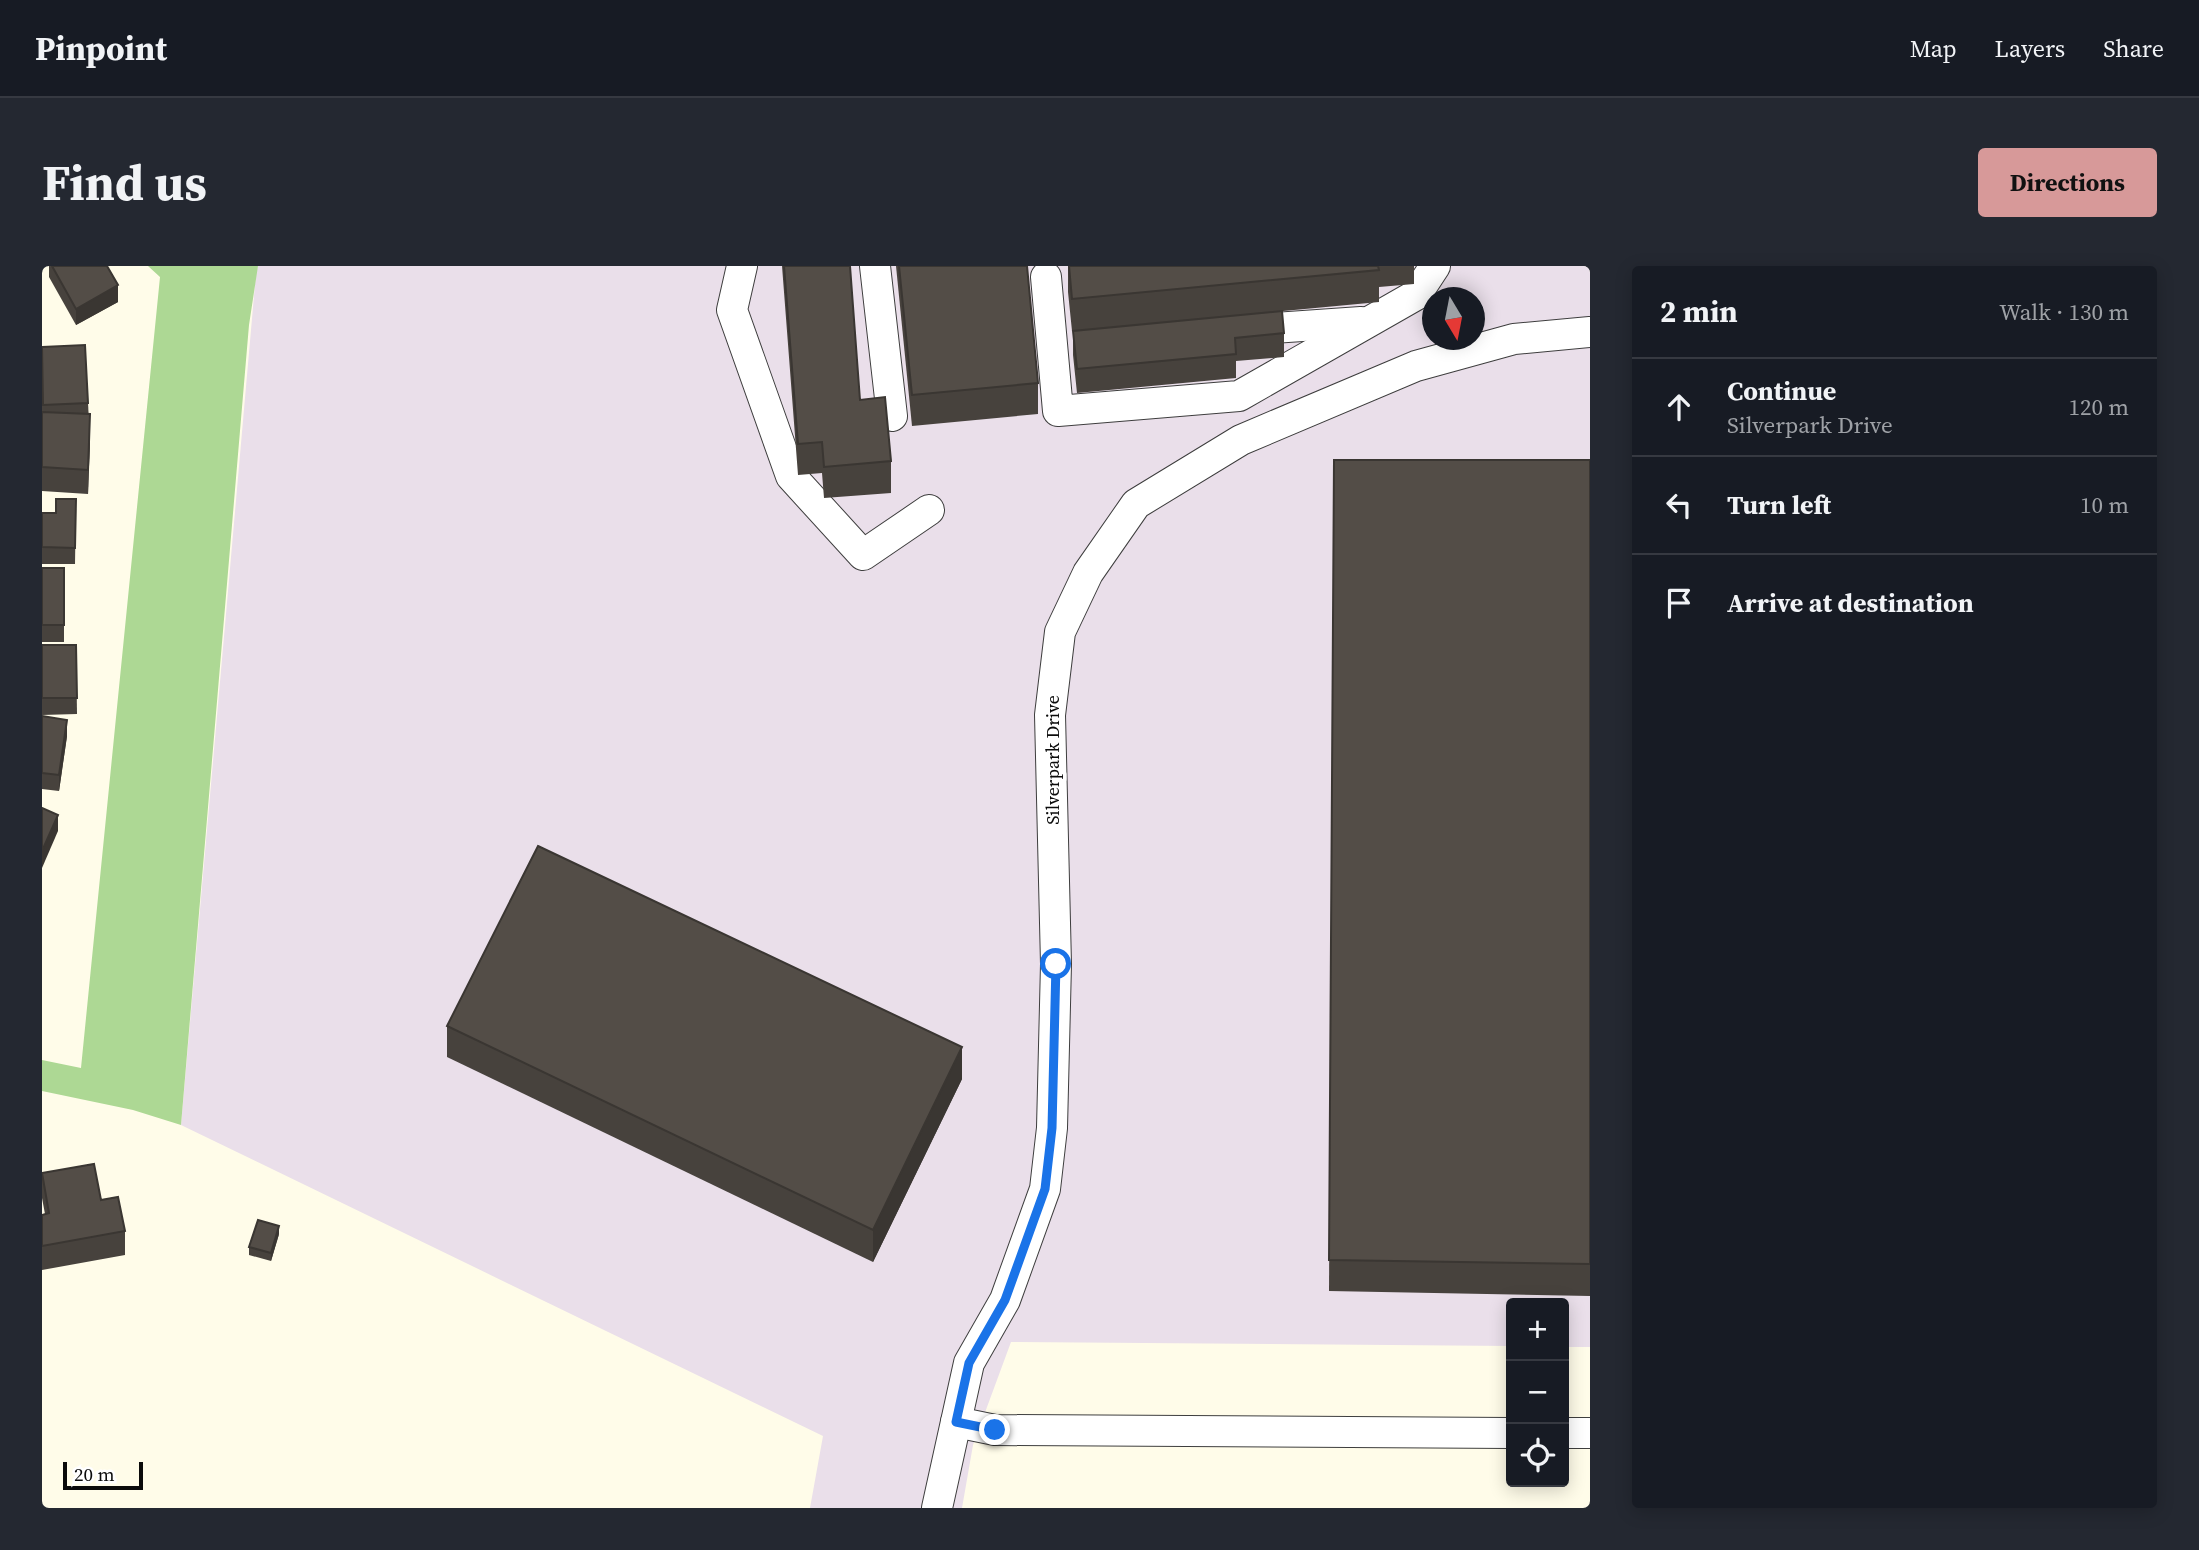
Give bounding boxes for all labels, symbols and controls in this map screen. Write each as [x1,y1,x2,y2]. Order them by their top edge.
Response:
text: Pinpoint [35,26,167,71]
text: Map [1910,32,1957,65]
text: Layers [1995,32,2065,65]
text: Share [2103,32,2164,65]
button: Directions [1978,148,2157,217]
text: Find us [42,149,207,216]
north arrow [1422,287,1485,350]
text: 2 min [1660,291,1738,332]
text: Walk · 130 m [1999,296,2129,328]
text: Continue [1727,373,1836,409]
icon: ahead [1660,388,1698,426]
text: 120 m [2068,391,2129,423]
text: Silverpark Drive [1727,409,1893,441]
icon: left [1660,486,1698,524]
text: Turn left [1727,487,1831,523]
text: 10 m [2080,489,2129,521]
icon: arrive [1660,584,1698,622]
text: Arrive at destination [1727,585,1974,621]
street label: Silverpark Drive [1040,695,1065,825]
route start [1040,948,1071,979]
map controls [1506,1298,1569,1487]
button: + [1506,1298,1569,1361]
button: − [1506,1361,1569,1424]
route end [979,1414,1010,1445]
button: locate [1506,1424,1569,1487]
scale bar [63,1459,144,1491]
text: 20 m [74,1461,115,1487]

